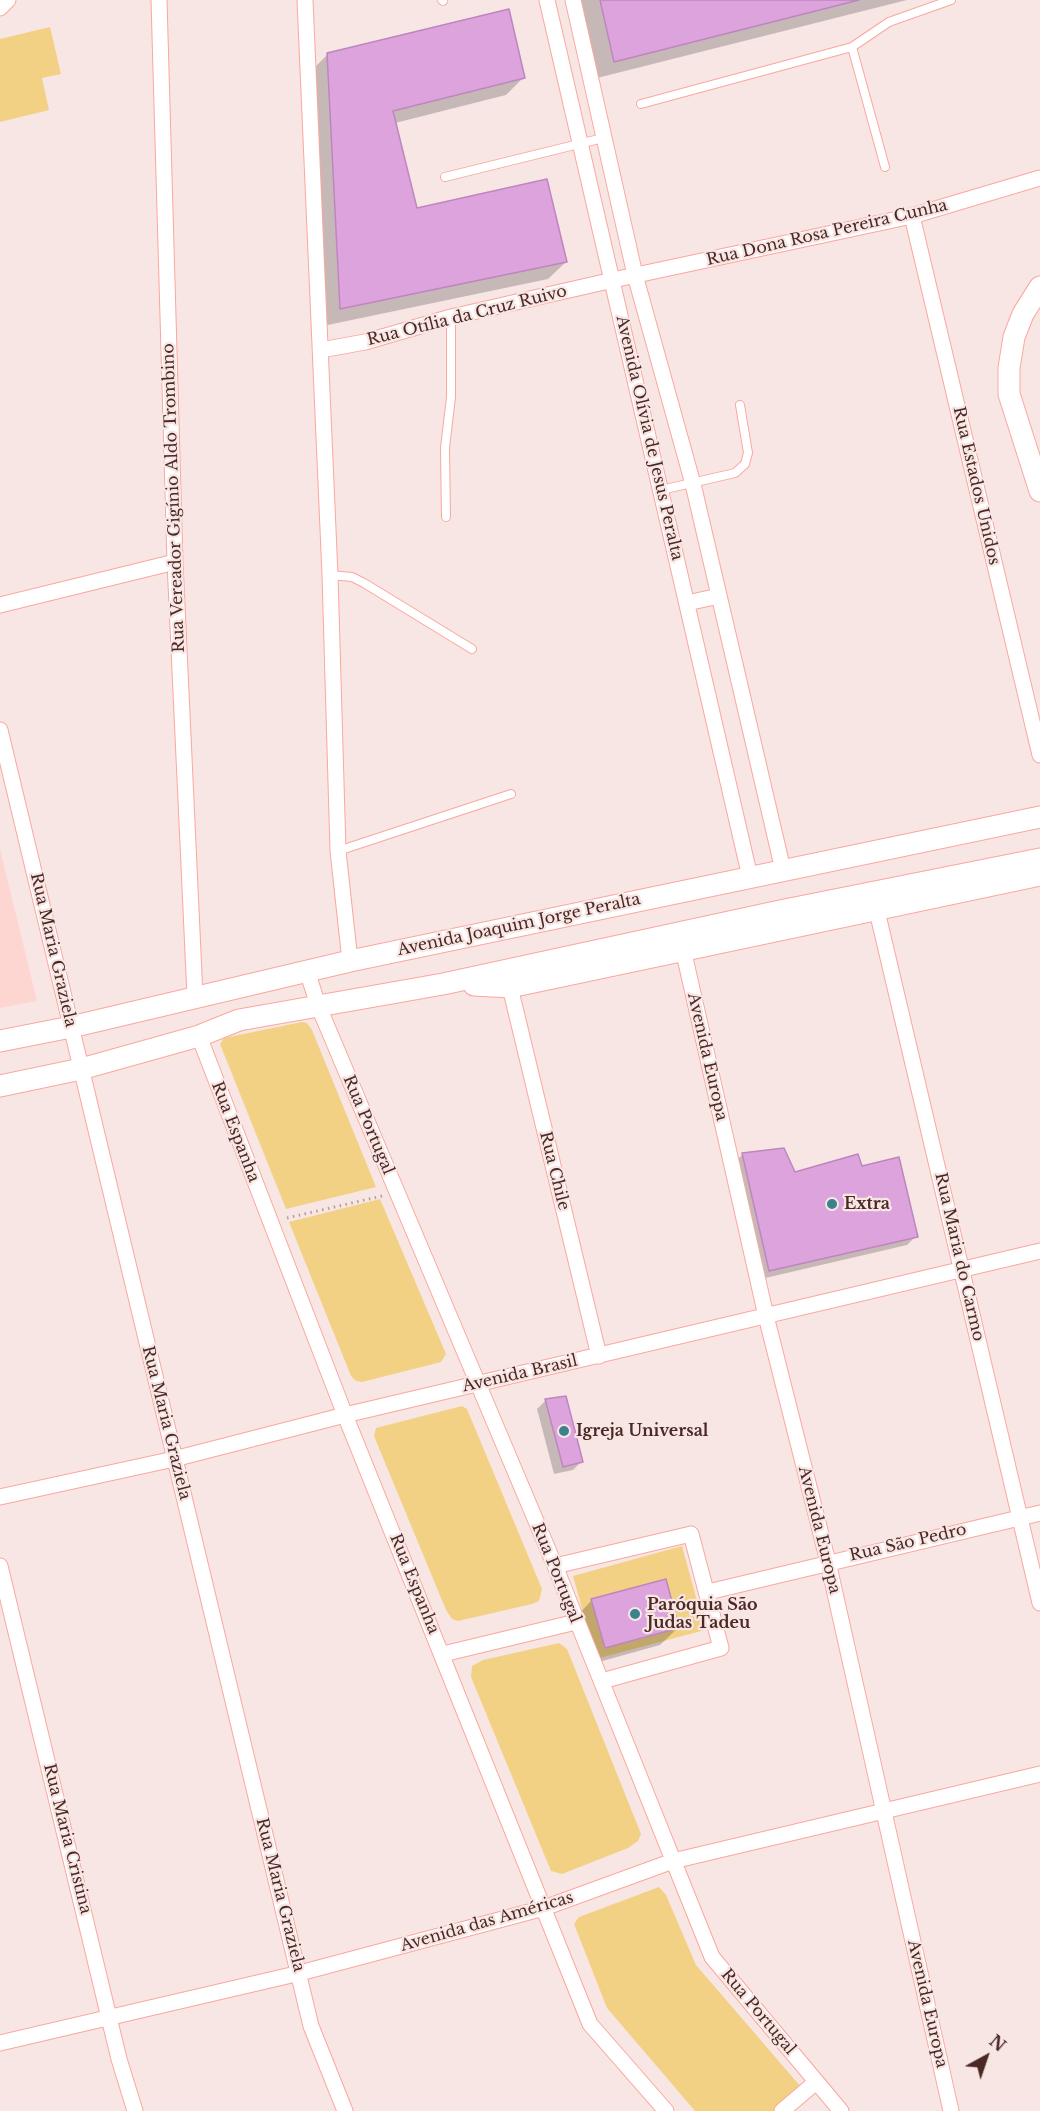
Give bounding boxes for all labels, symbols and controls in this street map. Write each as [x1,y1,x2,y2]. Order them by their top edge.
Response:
street label: Rua Dona Rosa Pereira Cunha [705,196,949,270]
street label: Rua Otília da Cruz Ruivo [365,282,569,350]
street label: Avenida Olívia de Jesus Peralta [611,314,687,562]
street label: Rua Vereador Gigínio Aldo Trombino [159,343,189,653]
street label: Rua Estados Unidos [948,405,1004,567]
street label: Rua Maria Graziela [26,871,80,1029]
street label: Avenida Joaquim Jorge Peralta [396,890,642,960]
street label: Avenida Europa [683,991,731,1123]
street label: Rua Portugal [338,1073,398,1177]
street label: Rua Espanha [207,1079,263,1185]
street label: Rua Chile [535,1130,573,1212]
street label: Rua Maria do Carmo [930,1171,988,1343]
place label: Extra [844,1194,890,1214]
marker: Extra [825,1197,839,1211]
street label: Rua Maria Graziela [138,1344,194,1502]
street label: Avenida Brasil [461,1351,579,1397]
place label: Igreja Universal [576,1421,708,1441]
marker: Igreja Universal [557,1424,571,1438]
street label: Avenida Europa [794,1464,844,1596]
street label: Rua Portugal [527,1520,585,1626]
street label: Rua São Pedro [848,1520,968,1566]
street label: Rua Espanha [385,1531,443,1637]
place label: Paróquia São Judas Tadeu [647,1595,758,1633]
marker: Paróquia São Judas Tadeu [628,1607,642,1621]
street label: Rua Maria Cristina [39,1762,95,1916]
street label: Rua Maria Graziela [252,1816,308,1974]
street label: Avenida das Américas [398,1888,576,1956]
street label: Avenida Europa [903,1938,951,2070]
street label: Rua Portugal [717,1965,799,2059]
north arrow [956,2027,1016,2087]
text: N [985,2031,1010,2056]

